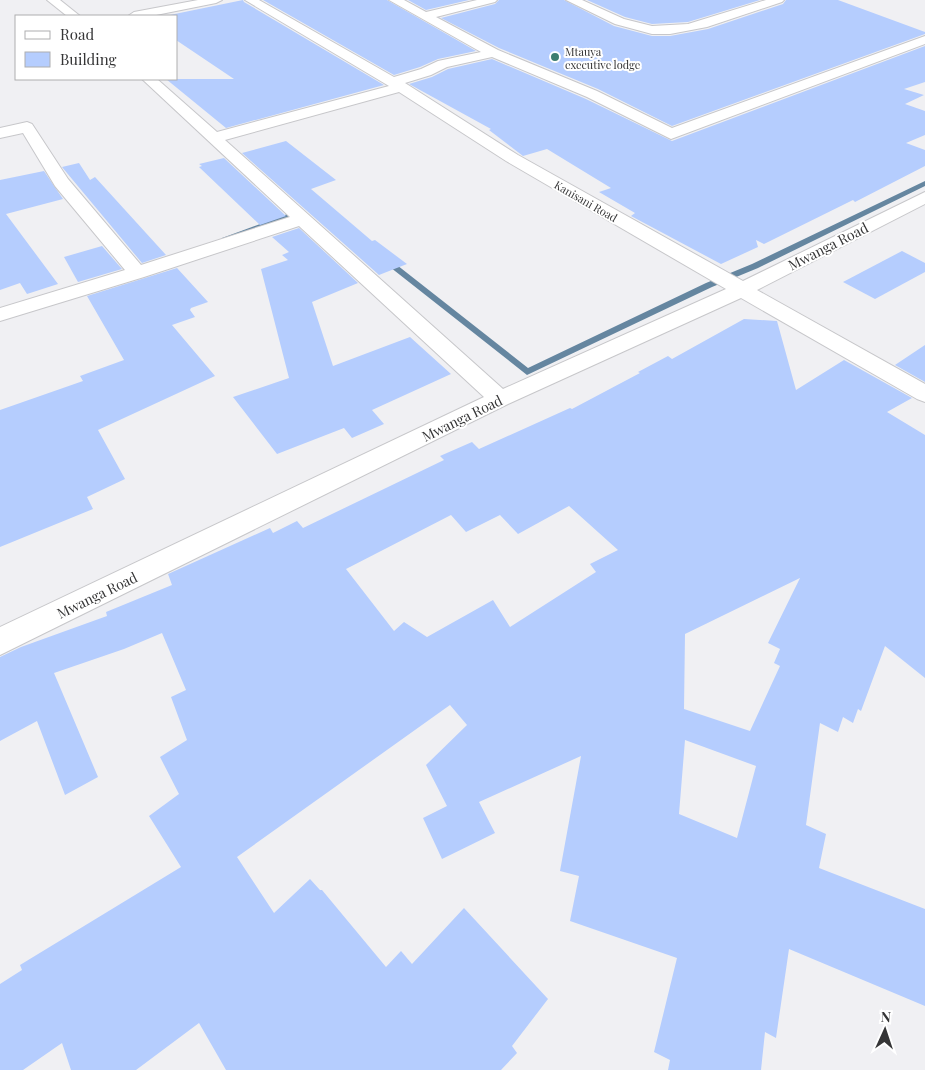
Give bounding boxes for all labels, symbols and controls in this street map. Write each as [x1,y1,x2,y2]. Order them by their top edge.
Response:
legend [15,15,178,80]
text: Road [60,24,94,44]
place label: Mtauya executive lodge [565,44,641,72]
text: Building [60,49,117,69]
marker: Mtauya executive lodge [549,51,561,63]
street label: Kanisani Road [552,177,621,225]
street label: Mwanga Road [785,218,871,274]
street label: Mwanga Road [419,390,505,446]
street label: Mwanga Road [54,567,140,623]
north arrow [860,1005,910,1055]
text: N [880,1007,891,1026]

